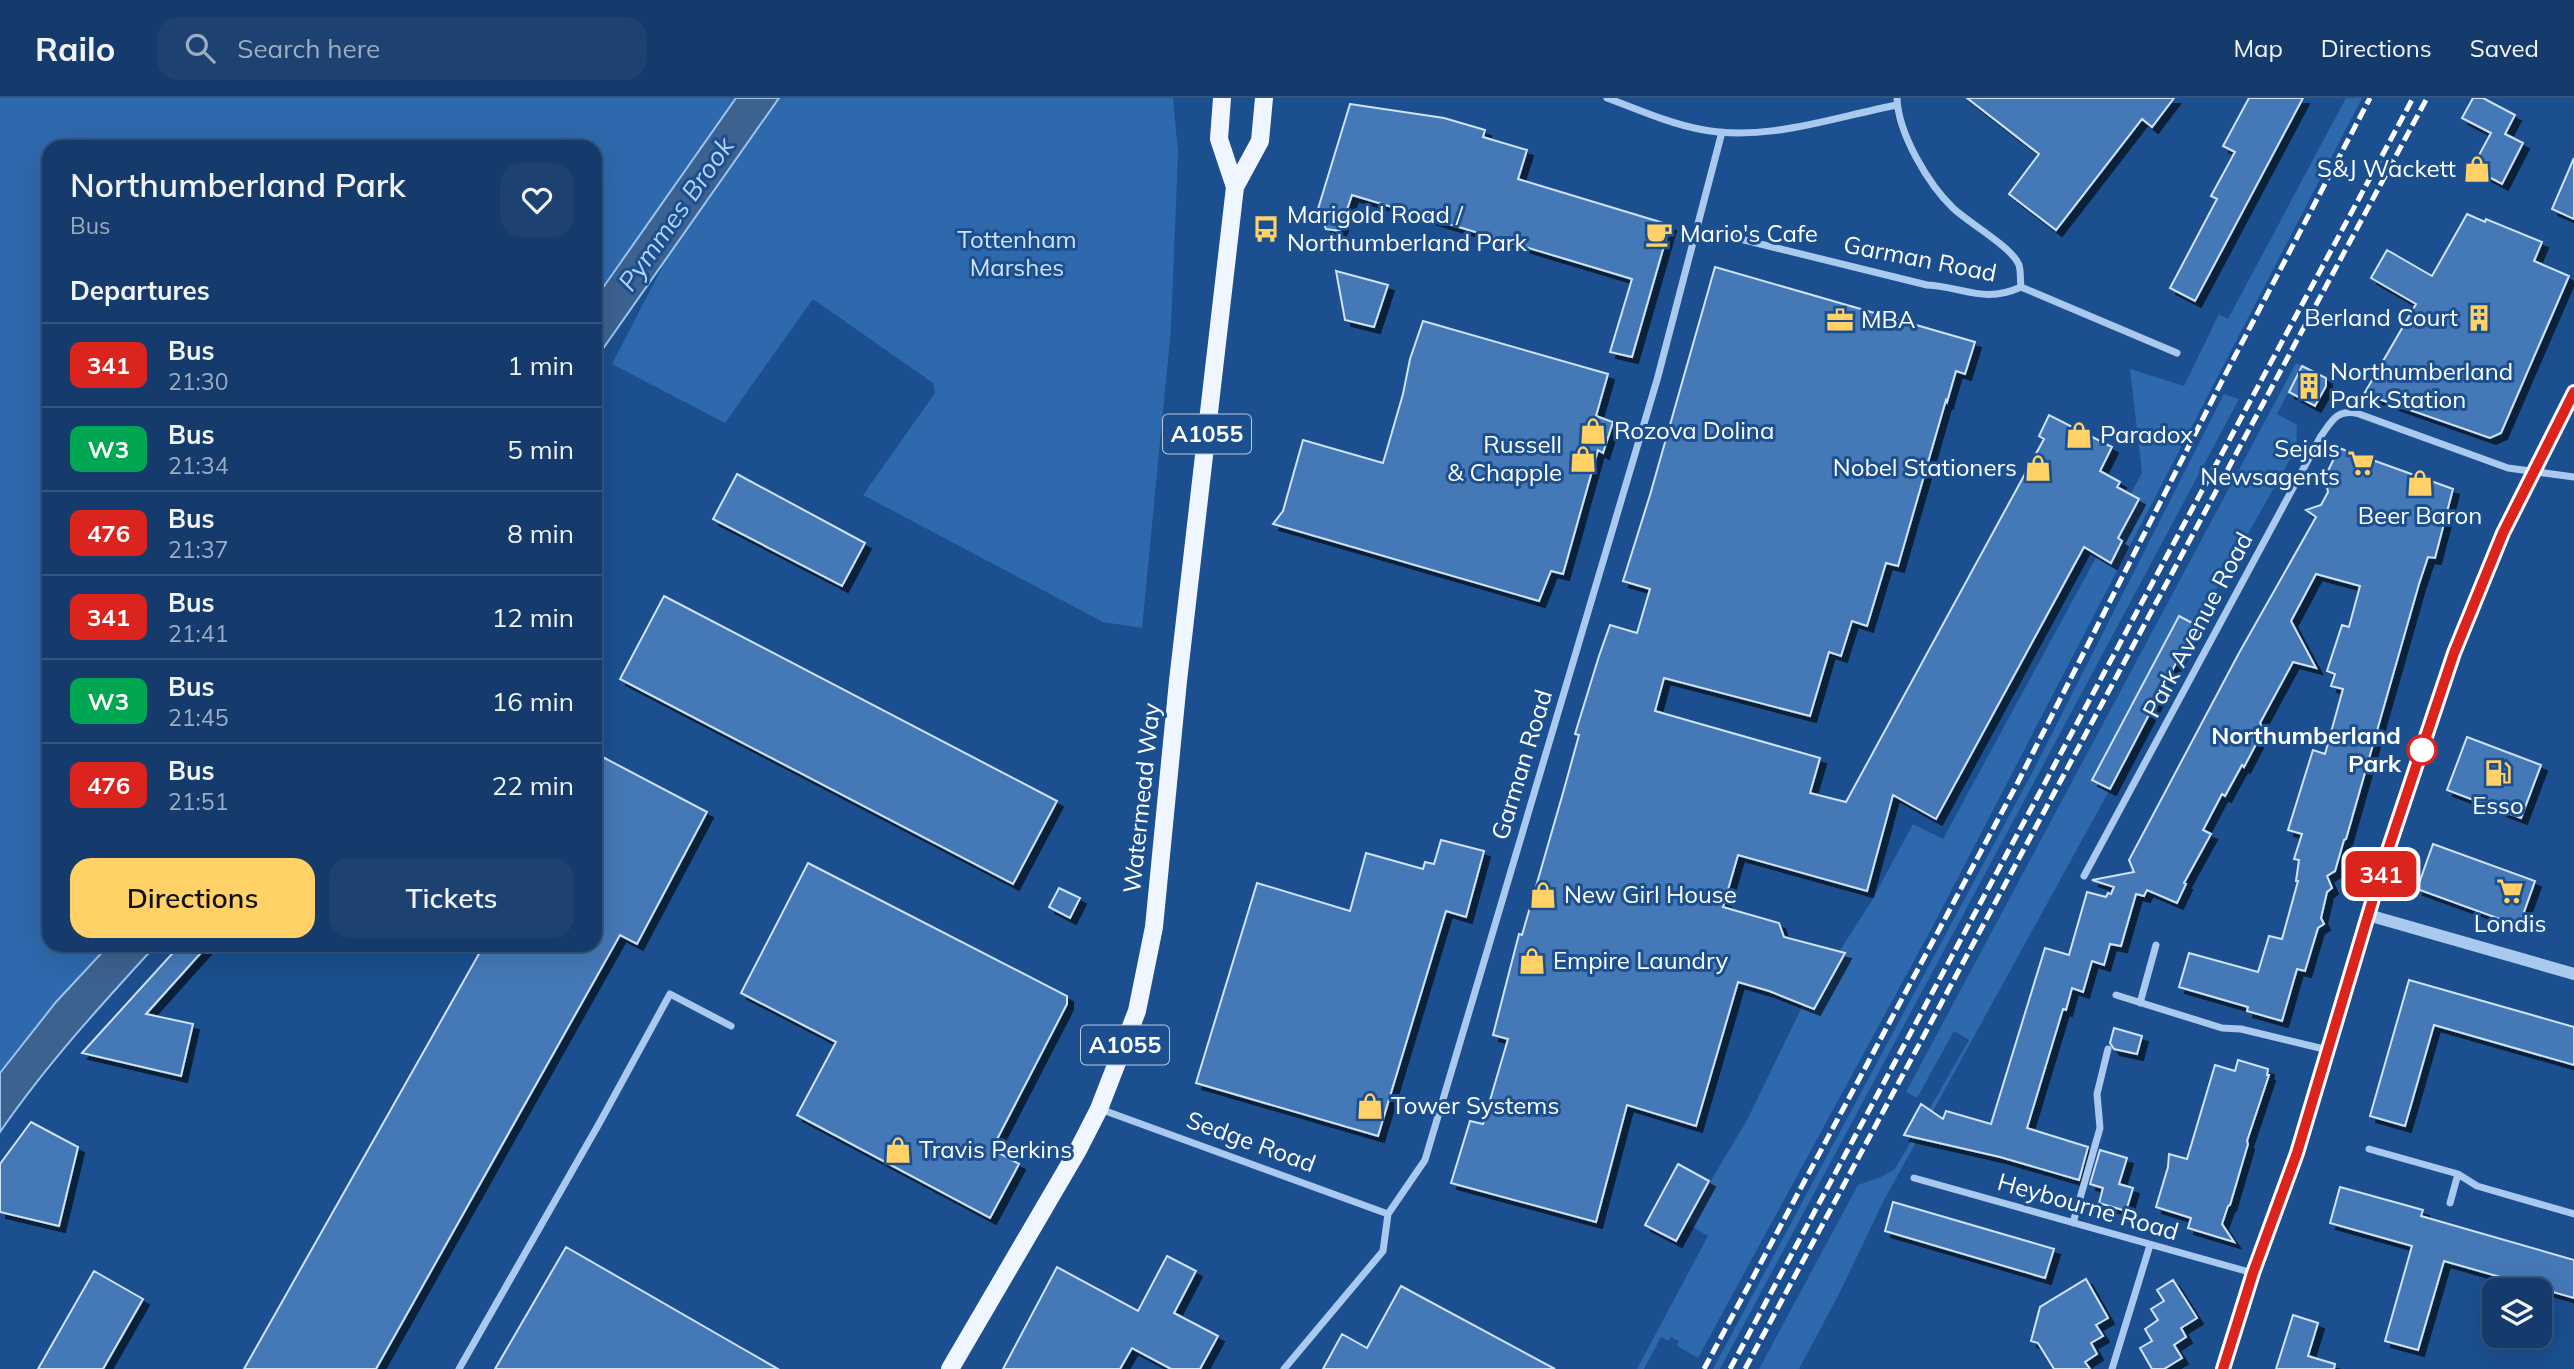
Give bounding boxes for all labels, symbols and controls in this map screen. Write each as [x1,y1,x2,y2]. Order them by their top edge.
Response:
search box [157,17,647,80]
text: Railo [35,28,115,69]
icon: search [181,29,219,67]
text: Search here [237,32,380,65]
text: Map [2233,33,2283,63]
text: Directions [2321,33,2432,63]
text: Saved [2470,33,2539,63]
water label: Pymmes Brook [610,130,741,297]
place label: S&J Wackett [2317,153,2456,183]
shop icon: S&J Wackett [2462,154,2492,184]
button: heart [500,163,574,237]
text: Northumberland Park [70,164,406,205]
place label: Marigold Road / Northumberland Park [1287,199,1528,257]
text: Bus [70,211,110,240]
bus stop icon: Marigold Road / Northumberland Park [1251,214,1281,244]
place label: Mario's Cafe [1680,218,1818,248]
cafe icon: Mario's Cafe [1644,219,1674,249]
park label: Tottenham Marshes [957,224,1077,282]
street label: Garman Road [1841,228,1999,288]
text: Departures [70,274,210,307]
place label: Berland Court [2304,302,2458,332]
building icon: Berland Court [2464,303,2494,333]
place label: MBA [1861,304,1916,334]
office icon: MBA [1825,305,1855,335]
text: Bus [168,334,214,367]
text: 1 min [507,349,574,382]
text: 341 [87,350,130,380]
place label: Northumberland Park Station [2330,356,2513,414]
text: 21:30 [168,367,228,396]
building icon: Northumberland Park Station [2294,371,2324,401]
road number: A1055 [1163,414,1251,454]
place label: Rozova Dolina [1614,415,1774,445]
shop icon: Rozova Dolina [1578,416,1608,446]
text: Bus [168,418,214,451]
place label: Paradox [2100,419,2193,449]
shop icon: Paradox [2064,420,2094,450]
place label: Russell & Chapple [1447,429,1562,487]
text: 5 min [507,433,574,466]
place label: Sejals Newsagents [2200,433,2340,491]
text: W3 [88,434,129,464]
shop icon: Russell & Chapple [1568,444,1598,474]
supermarket icon: Sejals Newsagents [2346,448,2376,478]
text: 21:34 [168,451,228,480]
place label: Nobel Stationers [1833,452,2017,482]
shop icon: Nobel Stationers [2023,453,2053,483]
shop icon: Beer Baron [2405,468,2435,498]
place label: Beer Baron [2358,500,2482,530]
text: Bus [168,502,214,535]
text: 8 min [507,517,574,550]
text: 476 [87,518,130,548]
street label: Park Avenue Road [2136,527,2259,722]
text: 21:37 [168,535,228,564]
text: Bus [168,586,214,619]
text: 12 min [492,601,574,634]
text: 341 [87,602,130,632]
text: 21:41 [168,619,228,648]
text: Bus [168,670,214,703]
text: 16 min [492,685,574,718]
text: W3 [88,686,129,716]
street label: Garman Road [1484,686,1558,843]
street label: Watermead Way [1116,701,1166,895]
text: 21:45 [168,703,228,732]
place label: Northumberland Park [2211,720,2402,778]
marker: Northumberland Park [2407,735,2437,765]
text: Bus [168,754,214,787]
fuel station icon: Esso [2483,758,2513,788]
text: 22 min [492,769,574,802]
text: 476 [87,770,130,800]
text: 21:51 [168,787,228,816]
place label: Esso [2472,790,2524,820]
line badge: 341 [2341,851,2421,897]
button: Directions [70,858,315,938]
button: Tickets [329,858,574,938]
text: 341 [2359,859,2403,889]
supermarket icon: Londis [2495,876,2525,906]
place label: New Girl House [1564,879,1737,909]
shop icon: New Girl House [1528,880,1558,910]
place label: Londis [2474,908,2546,938]
place label: Empire Laundry [1553,945,1728,975]
shop icon: Empire Laundry [1517,946,1547,976]
road number: A1055 [1081,1026,1169,1064]
place label: Tower Systems [1391,1090,1559,1120]
shop icon: Tower Systems [1355,1091,1385,1121]
street label: Sedge Road [1183,1104,1320,1178]
place label: Travis Perkins [919,1134,1072,1164]
shop icon: Travis Perkins [883,1135,913,1165]
street label: Heybourne Road [1994,1166,2182,1246]
map controls [2482,1278,2552,1348]
button: layers [2482,1278,2552,1348]

